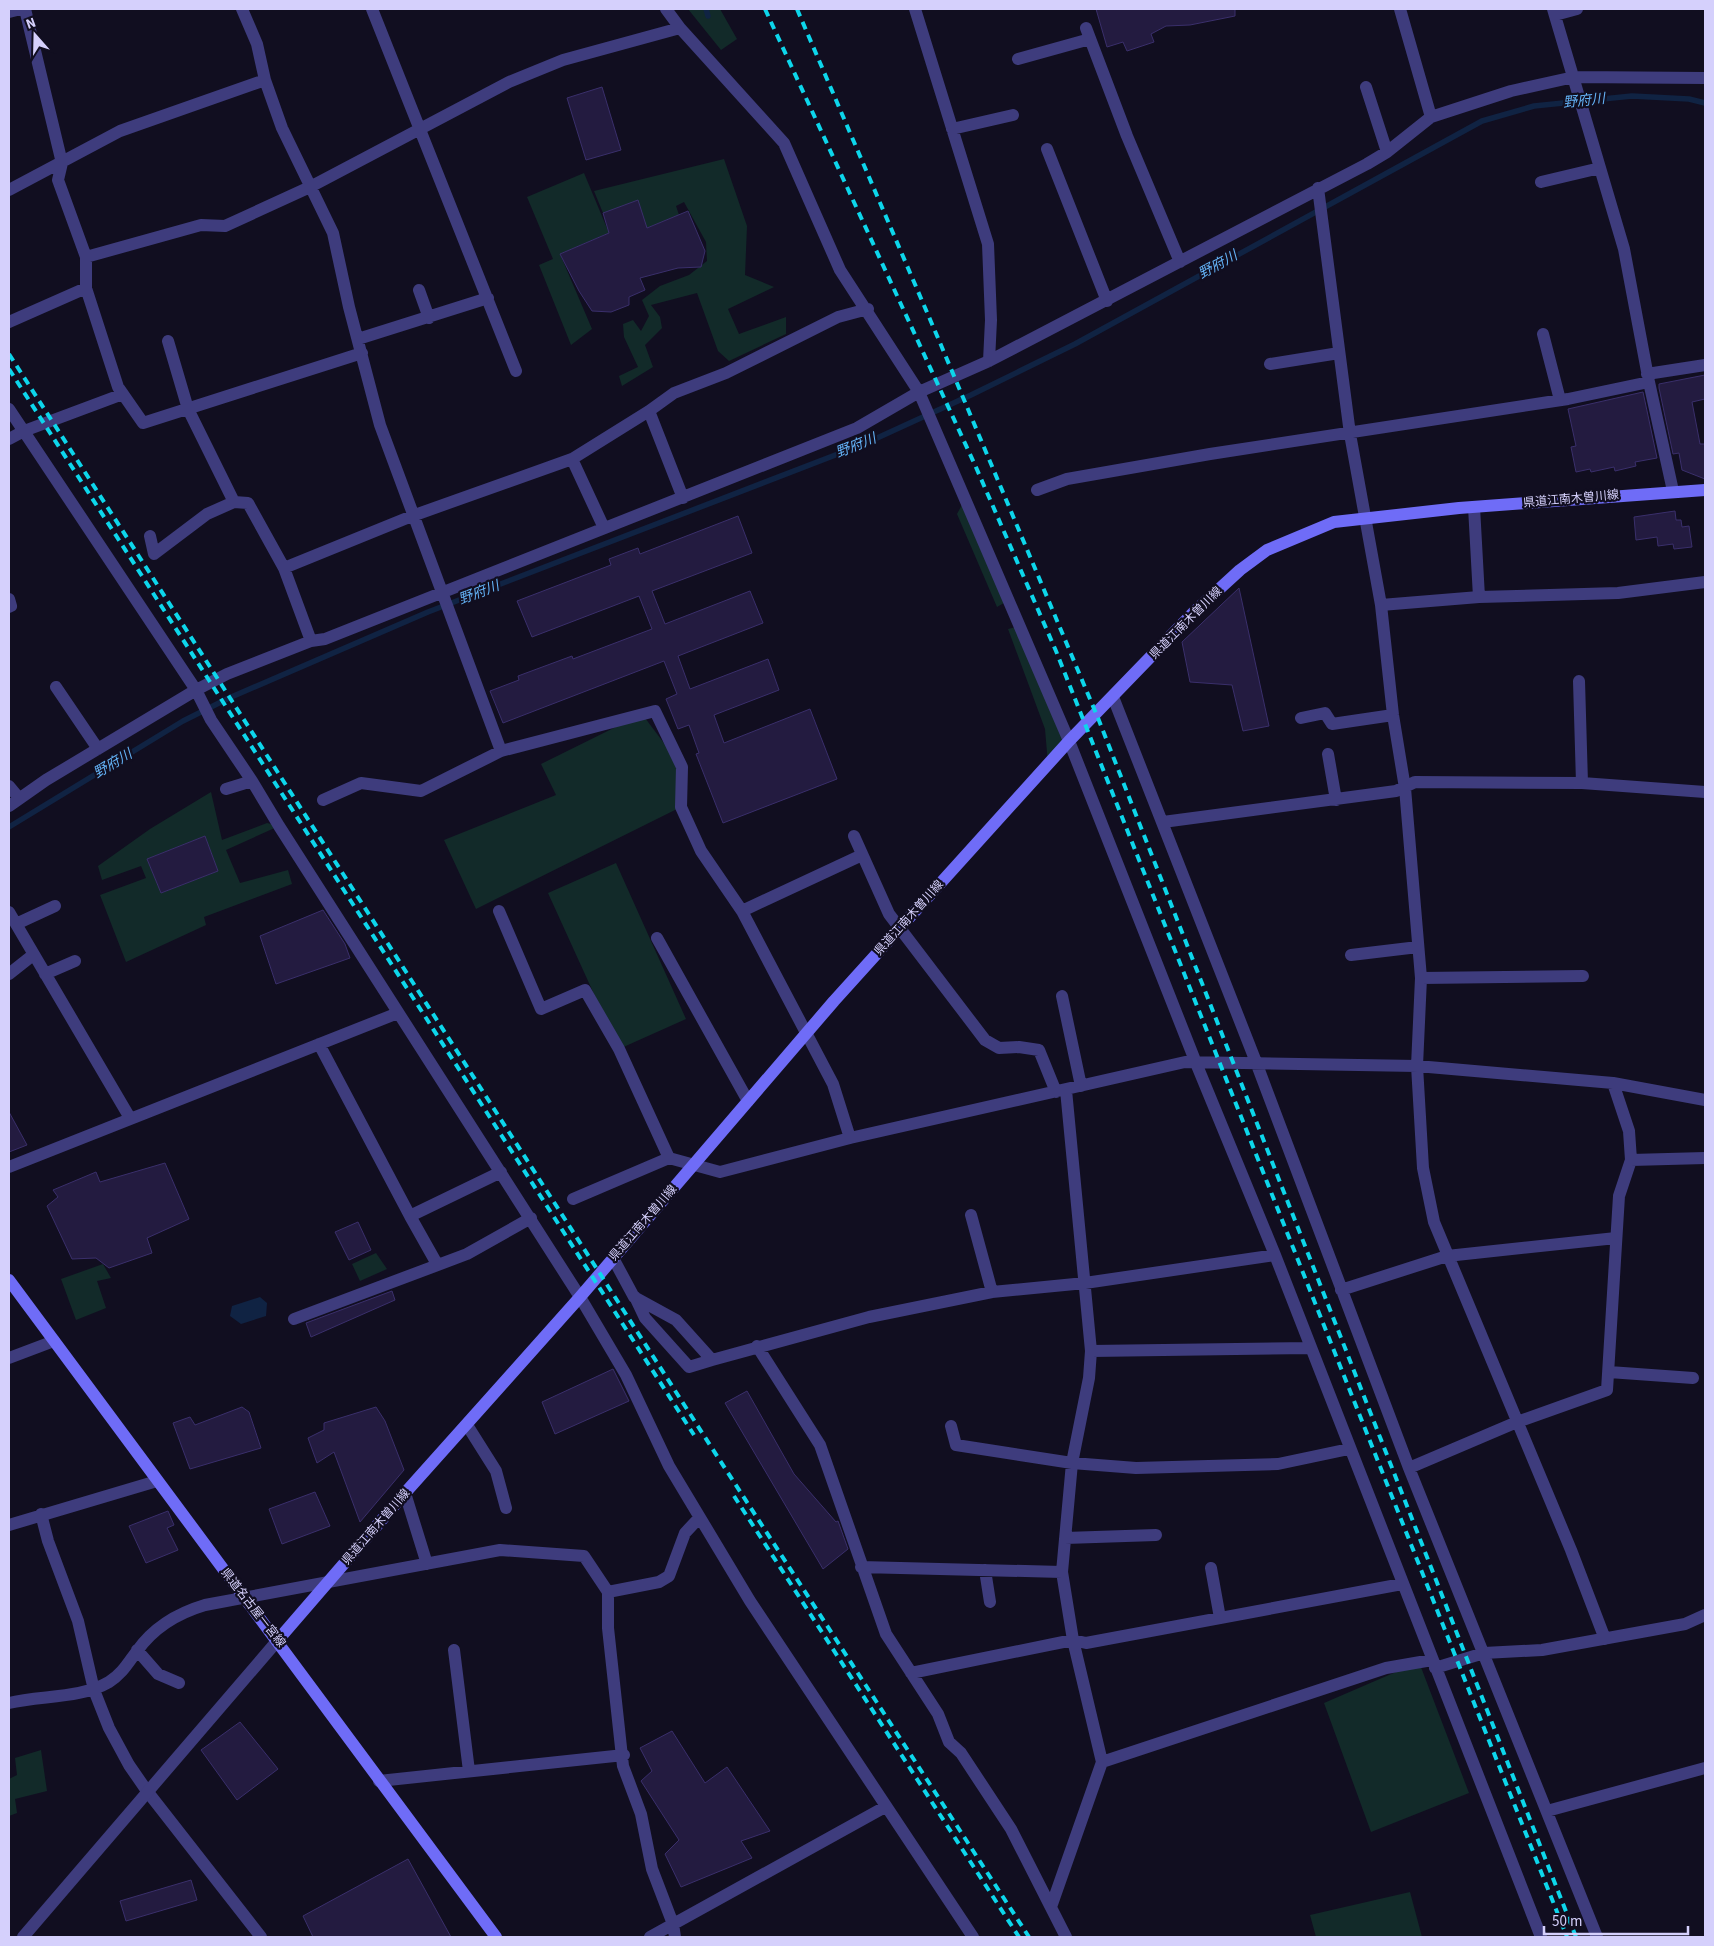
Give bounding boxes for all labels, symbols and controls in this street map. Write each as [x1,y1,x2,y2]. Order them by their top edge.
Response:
north arrow [10,10,60,60]
text: N [23,13,39,35]
water label: 野府川 [1562,89,1608,113]
water label: 野府川 [1195,245,1243,284]
water label: 野府川 [833,428,881,463]
street label: 県道江南木曽川線 [1522,486,1620,512]
water label: 野府川 [456,575,504,610]
street label: 県道江南木曽川線 [1146,583,1226,663]
water label: 野府川 [90,744,138,783]
street label: 県道江南木曽川線 [871,877,947,959]
street label: 県道江南木曽川線 [605,1181,681,1265]
street label: 県道江南木曽川線 [338,1485,414,1569]
street label: 県道名古屋一宮線 [217,1565,289,1651]
scale bar [1544,1904,1688,1936]
text: 50 m [1552,1911,1582,1932]

